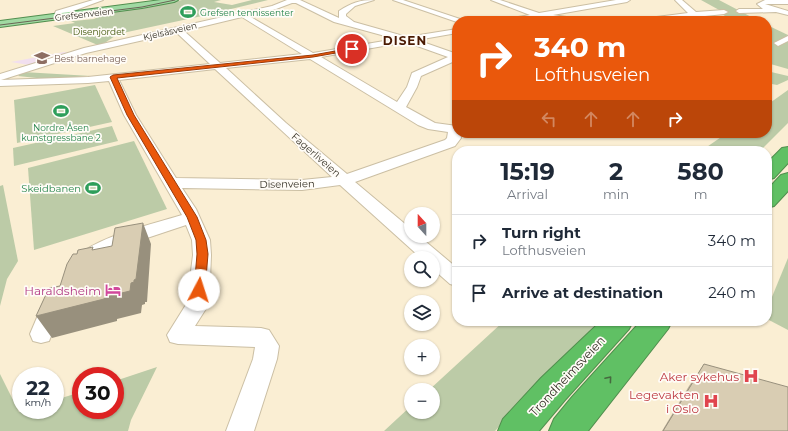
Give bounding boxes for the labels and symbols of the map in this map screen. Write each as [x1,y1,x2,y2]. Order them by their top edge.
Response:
sports icon: Grefsen tennissenter [179,3,197,21]
street label: Grefsenveien [54,5,114,23]
place label: Grefsen tennissenter [200,7,294,18]
street label: Kjelsåsveien [142,19,198,43]
park label: Disenjordet [73,26,126,37]
pin [335,32,369,66]
district label: DISEN [383,33,427,48]
school or university icon: Best barnehage [33,49,51,67]
place label: Best barnehage [54,53,127,64]
sports icon: Nordre Åsen kunstgressbane 2 [52,102,70,120]
place label: Nordre Åsen kunstgressbane 2 [21,122,101,143]
street label: Fagerliveien [289,130,343,180]
street label: Disenveien [259,177,315,191]
sports icon: Skeidbanen [84,179,102,197]
place label: Skeidbanen [21,182,81,195]
north arrow [404,207,440,243]
position arrow [178,269,220,311]
hotel icon: Haraldsheim [104,281,122,299]
place label: Haraldsheim [24,283,101,298]
street label: Trondheimsveien [526,333,608,419]
speed limit sign: 30 [72,367,124,419]
hospital icon: Aker sykehus [742,367,760,385]
place label: Aker sykehus [660,369,739,384]
one-way arrow [604,376,611,383]
place label: Legevakten i Oslo [629,387,699,416]
hospital icon: Legevakten i Oslo [702,392,720,410]

